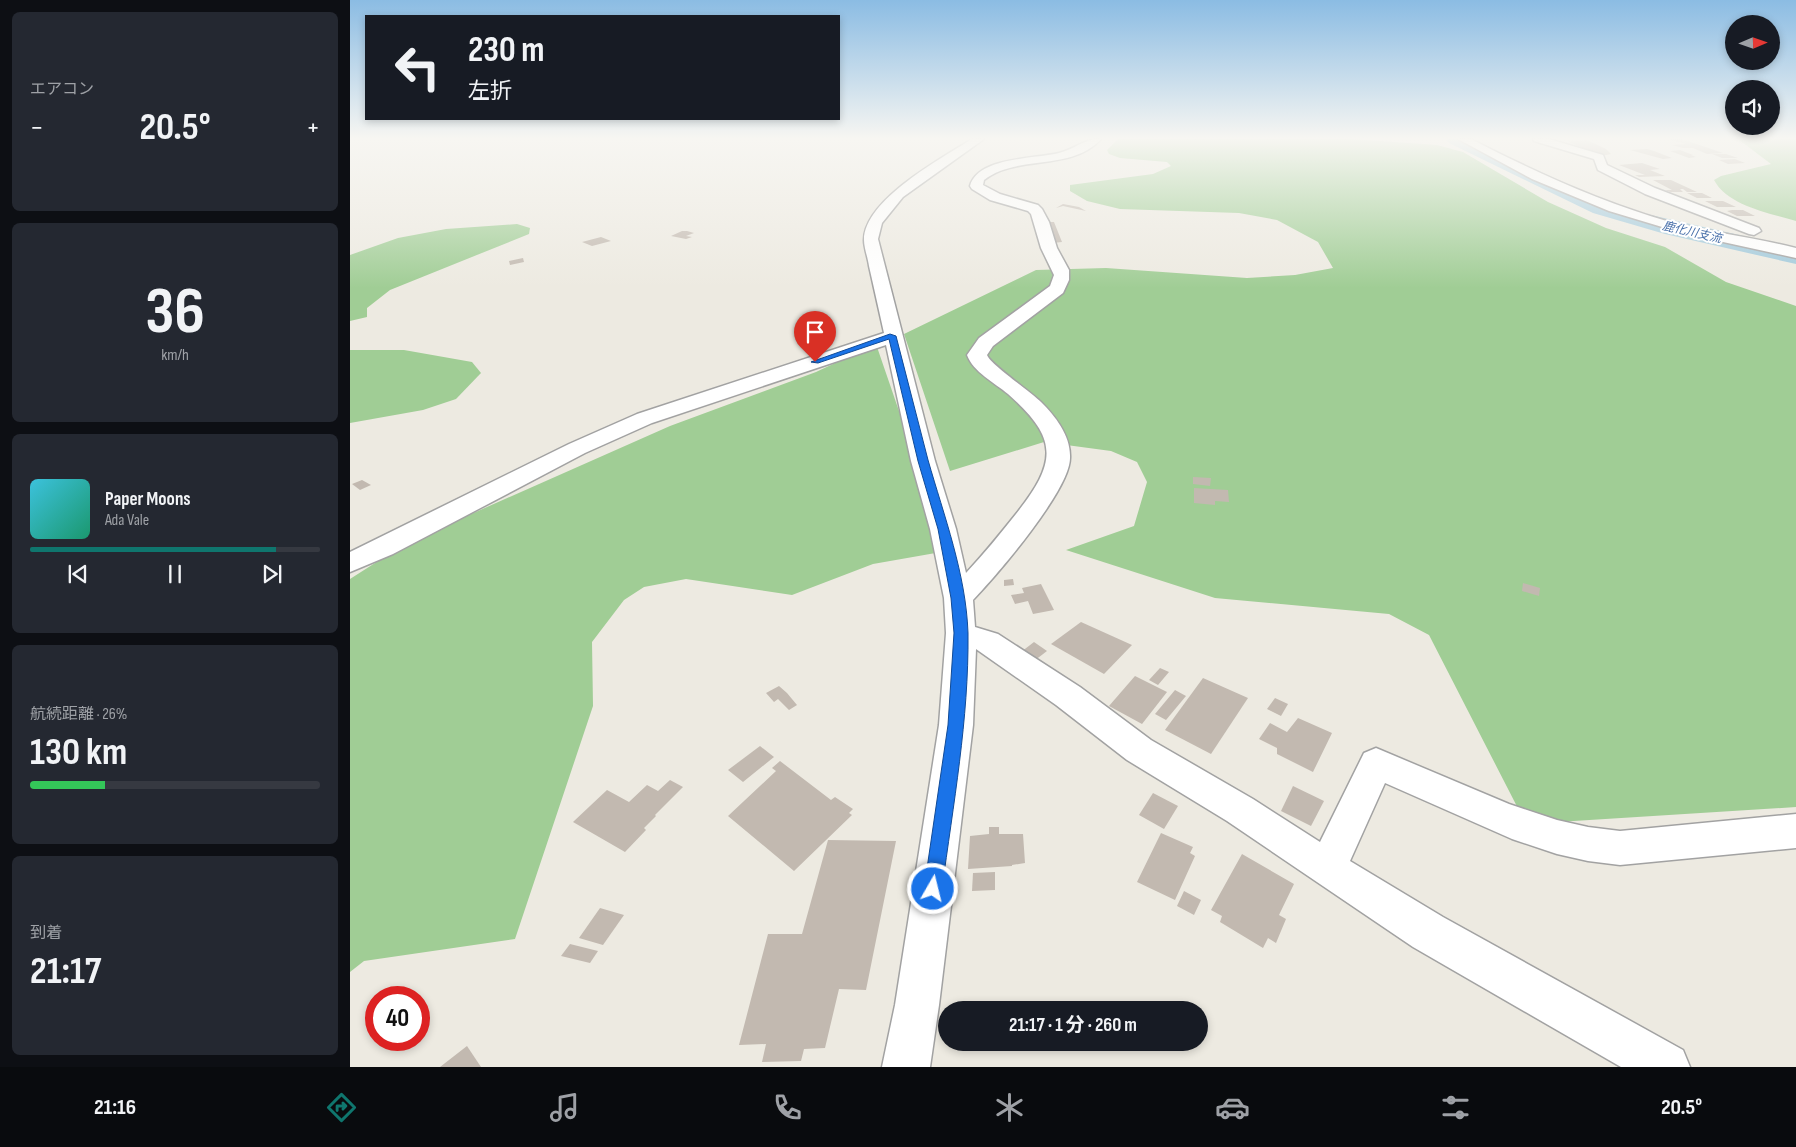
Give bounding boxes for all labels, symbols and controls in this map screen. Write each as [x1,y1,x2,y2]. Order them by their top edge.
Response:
north arrow [1725,15,1780,70]
map controls [1725,15,1780,135]
text: 230 m [468,29,544,72]
icon: left [385,35,450,100]
text: 左折 [468,78,512,105]
text: エアコン [30,80,94,99]
button: sound [1725,80,1780,135]
text: 20.5° [139,105,211,150]
text: − [30,111,44,144]
text: + [306,111,320,144]
water label: 鹿化川支流 [1661,218,1725,247]
text: 36 [145,274,205,352]
pin [794,311,836,362]
icon: arrive [801,318,829,346]
text: km/h [161,346,189,365]
text: Paper Moons [105,488,191,511]
text: Ada Vale [105,511,149,530]
icon: previous [64,560,92,588]
icon: pause [161,560,189,588]
icon: next [258,560,286,588]
text: 航続距離 · 26% [30,705,127,724]
text: 130 km [30,730,127,775]
position arrow [906,862,958,914]
text: 到着 [30,924,62,943]
text: 21:17 [30,949,101,994]
speed limit sign: 40 [365,986,430,1051]
text: 21:17 · 1 分 · 260 m [1009,1014,1137,1037]
icon: directions [324,1090,359,1125]
icon: music [547,1090,582,1125]
icon: phone [770,1090,805,1125]
icon: climate [992,1090,1027,1125]
icon: car [1215,1090,1250,1125]
icon: filters [1438,1090,1473,1125]
text: 21:16 [94,1094,136,1121]
text: 20.5° [1661,1094,1702,1121]

